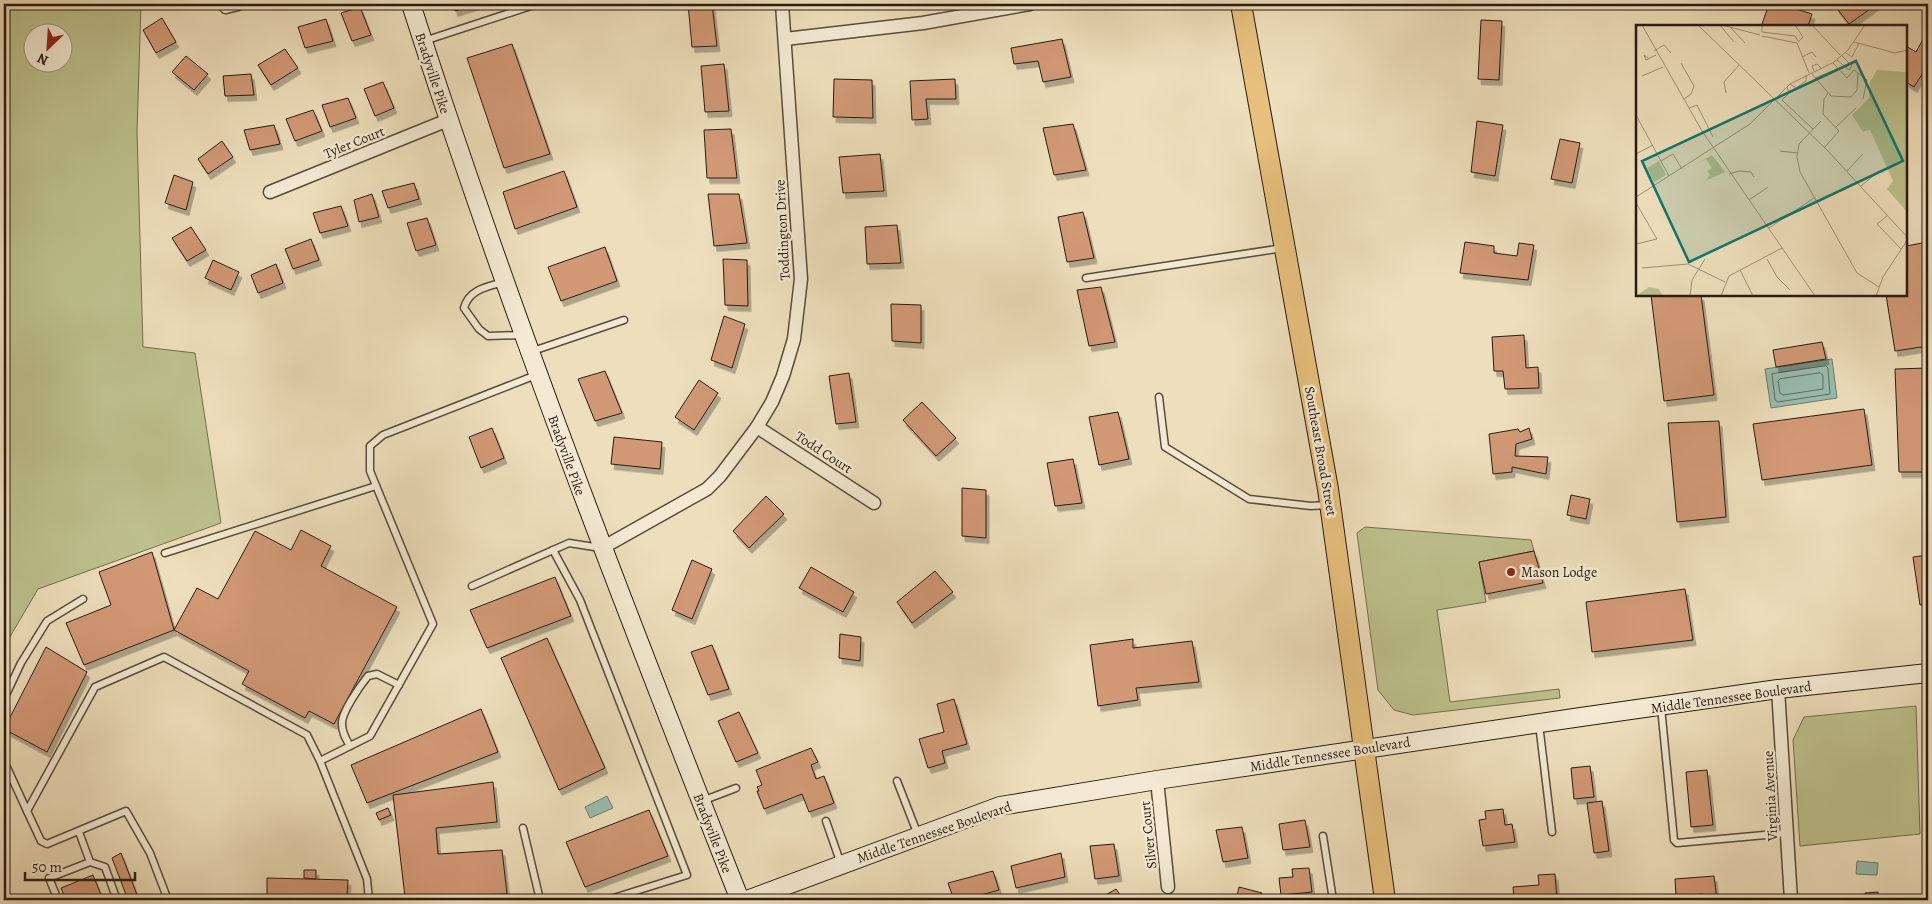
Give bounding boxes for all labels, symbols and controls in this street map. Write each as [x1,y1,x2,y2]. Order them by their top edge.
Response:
north arrow [22,22,72,72]
inset map [1636,25,1907,296]
street label: Bradyville Pike [410,30,455,116]
text: N [34,49,51,70]
street label: Tyler Court [321,122,388,163]
street label: Toddington Drive [770,179,795,281]
street label: Southeast Broad Street [1300,385,1341,518]
street label: Bradyville Pike [543,412,590,498]
street label: Todd Court [791,427,856,478]
place label: Mason Lodge [1521,563,1597,582]
marker: Mason Lodge [1505,566,1517,578]
street label: Middle Tennessee Boulevard [1649,677,1813,718]
street label: Middle Tennessee Boulevard [1249,732,1412,777]
street label: Virginia Avenue [1759,750,1782,843]
street label: Bradyville Pike [689,790,737,876]
street label: Middle Tennessee Boulevard [854,797,1014,868]
street label: Silver Court [1135,800,1162,870]
scale bar [25,849,135,881]
text: 50 m [32,857,62,877]

